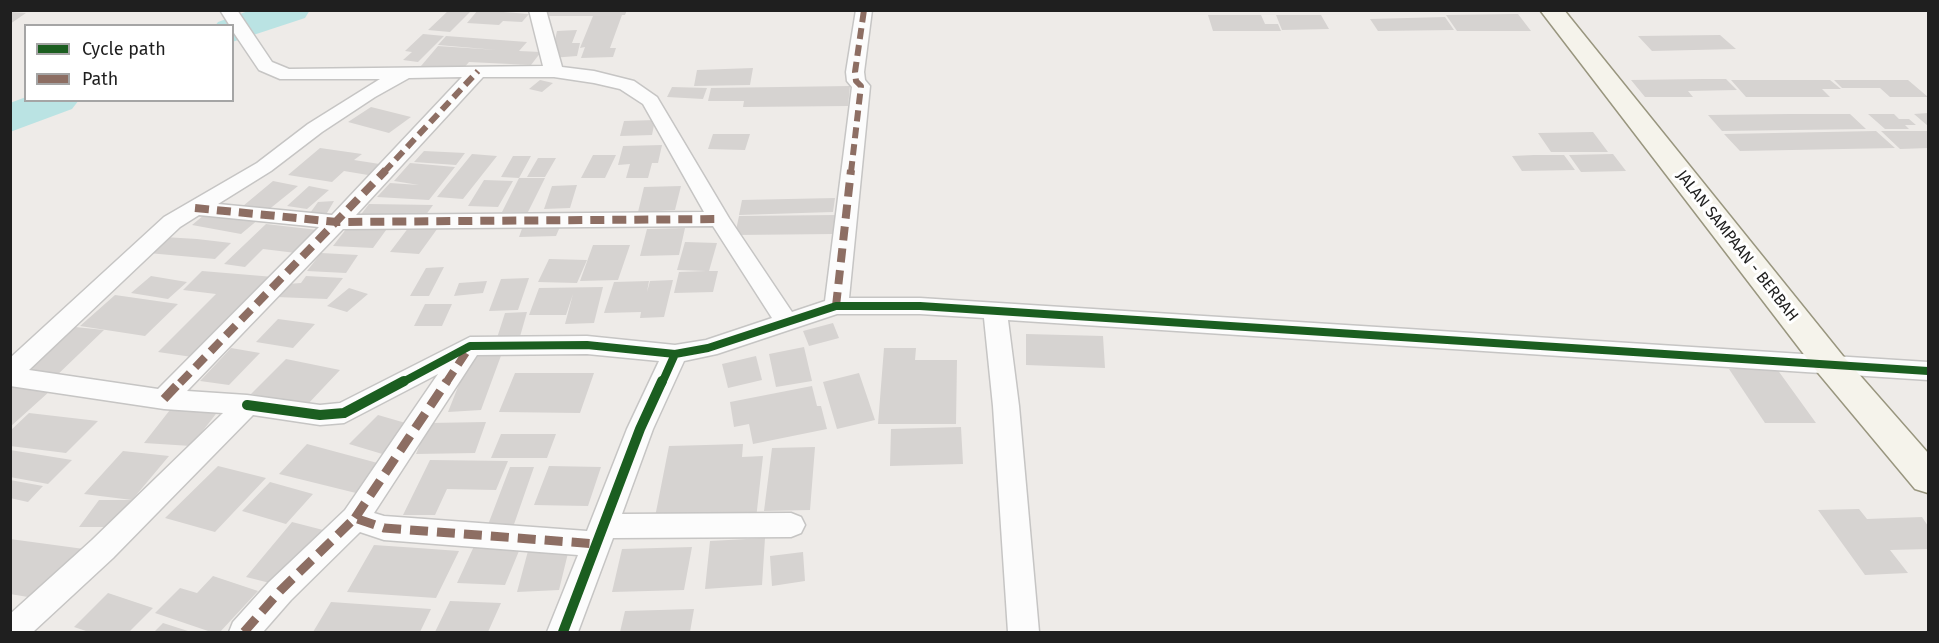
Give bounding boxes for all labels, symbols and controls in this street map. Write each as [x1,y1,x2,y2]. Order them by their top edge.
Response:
legend [24,24,234,102]
text: Cycle path [82,38,166,60]
text: Path [82,68,118,90]
street label: JALAN SAMPAAN - BERBAH [1672,166,1802,326]

